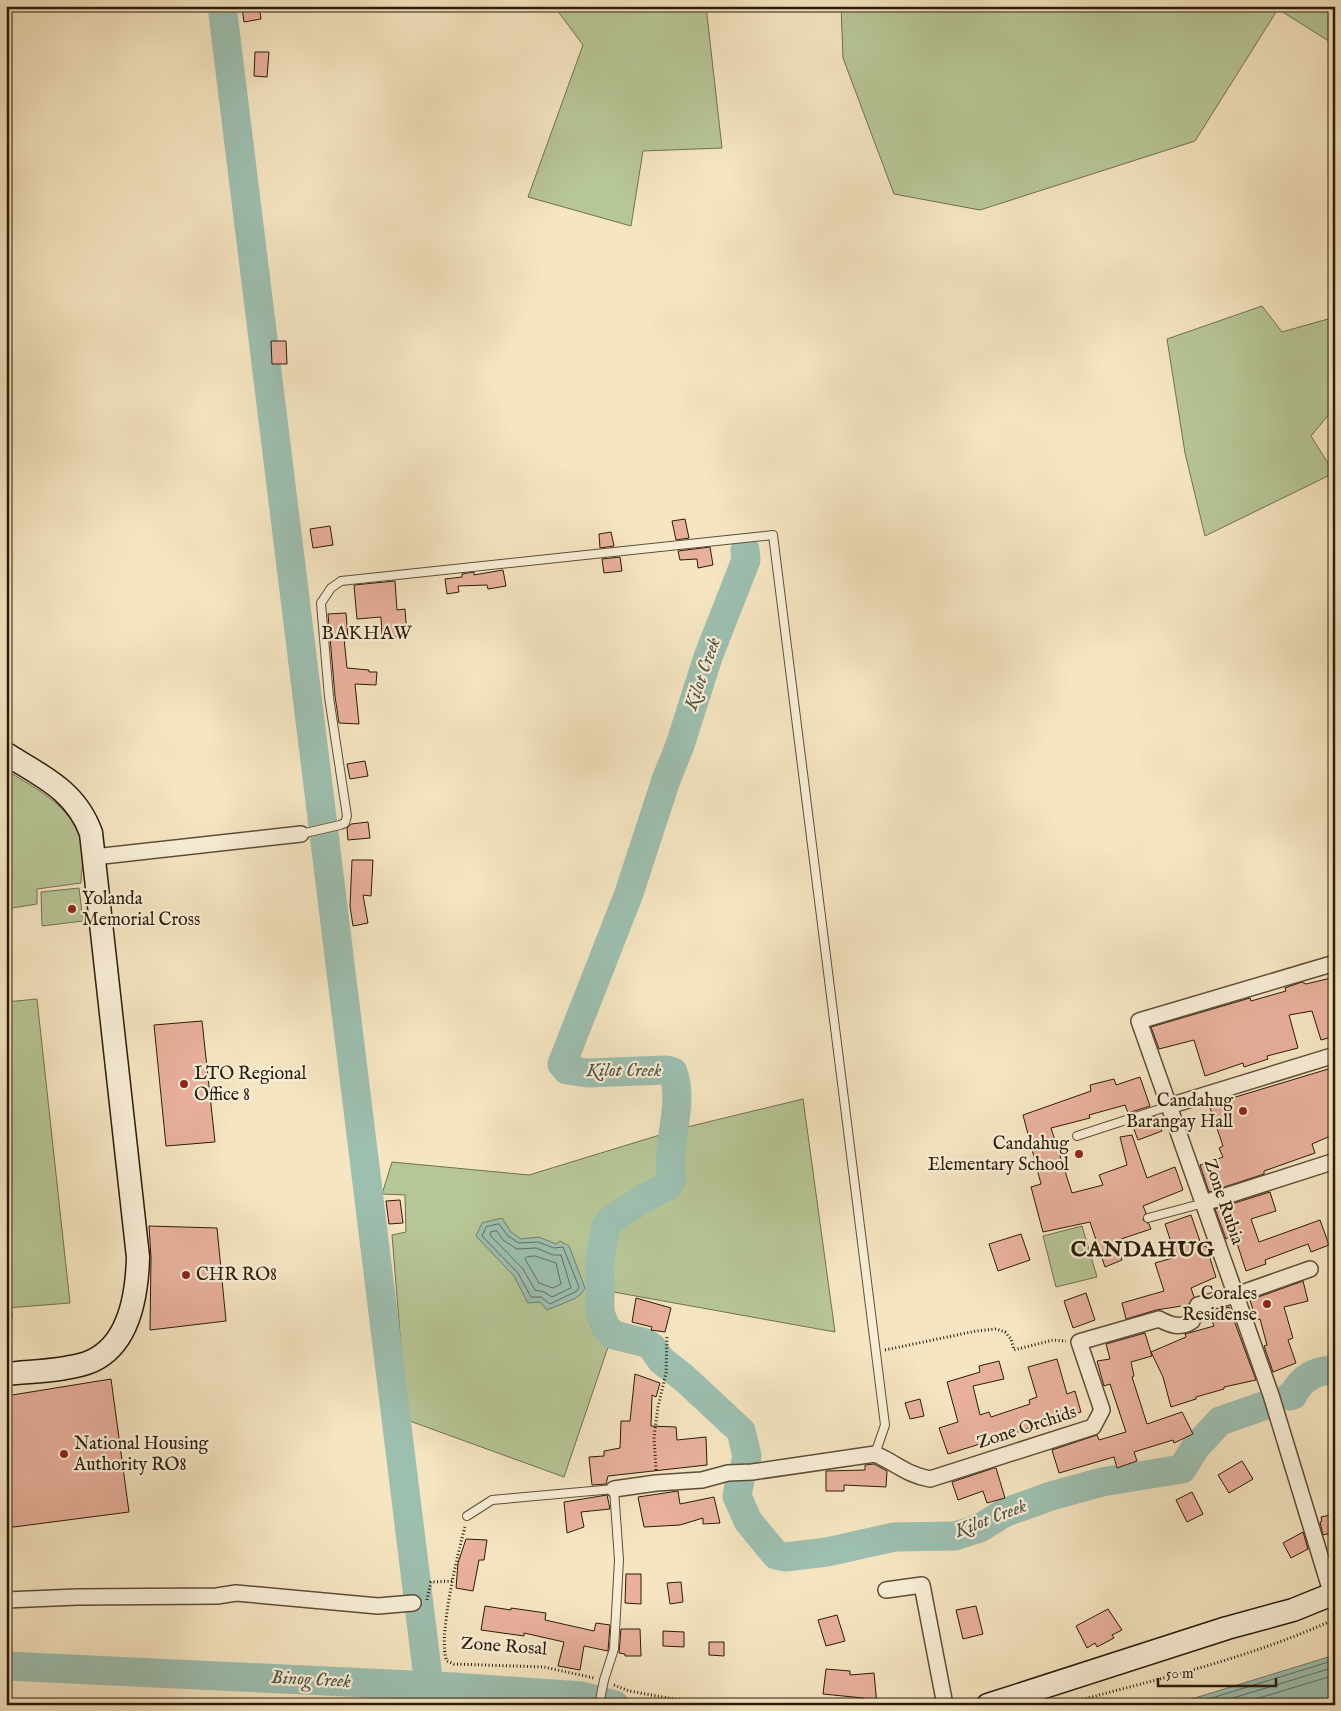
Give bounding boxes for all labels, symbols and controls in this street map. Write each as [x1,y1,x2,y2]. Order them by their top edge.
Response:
district label: BAKHAW [321,622,413,646]
water label: Kilot Creek [679,634,727,714]
place label: Yolanda Memorial Cross [82,888,200,932]
marker: Yolanda Memorial Cross [66,903,78,915]
water label: Kilot Creek [585,1059,662,1083]
place label: LTO Regional Office 8 [194,1063,306,1107]
marker: LTO Regional Office 8 [178,1078,190,1090]
place label: Candahug Barangay Hall [1126,1090,1233,1134]
marker: Candahug Barangay Hall [1237,1105,1249,1117]
place label: Candahug Elementary School [928,1133,1069,1177]
marker: Candahug Elementary School [1073,1148,1085,1160]
street label: Zone Rubia [1198,1156,1248,1248]
district label: CANDAHUG [1071,1236,1215,1264]
place label: CHR RO8 [196,1264,277,1287]
marker: CHR RO8 [180,1269,192,1281]
place label: Corales Residense [1182,1283,1257,1327]
marker: Corales Residense [1261,1298,1273,1310]
street label: Zone Orchids [974,1401,1080,1455]
place label: National Housing Authority RO8 [73,1433,208,1477]
marker: National Housing Authority RO8 [58,1448,70,1460]
water label: Kilot Creek [951,1494,1031,1544]
street label: Zone Rosal [460,1633,548,1661]
scale bar [1158,1656,1276,1688]
text: 50 m [1166,1664,1194,1683]
water label: Binog Creek [270,1666,352,1694]

